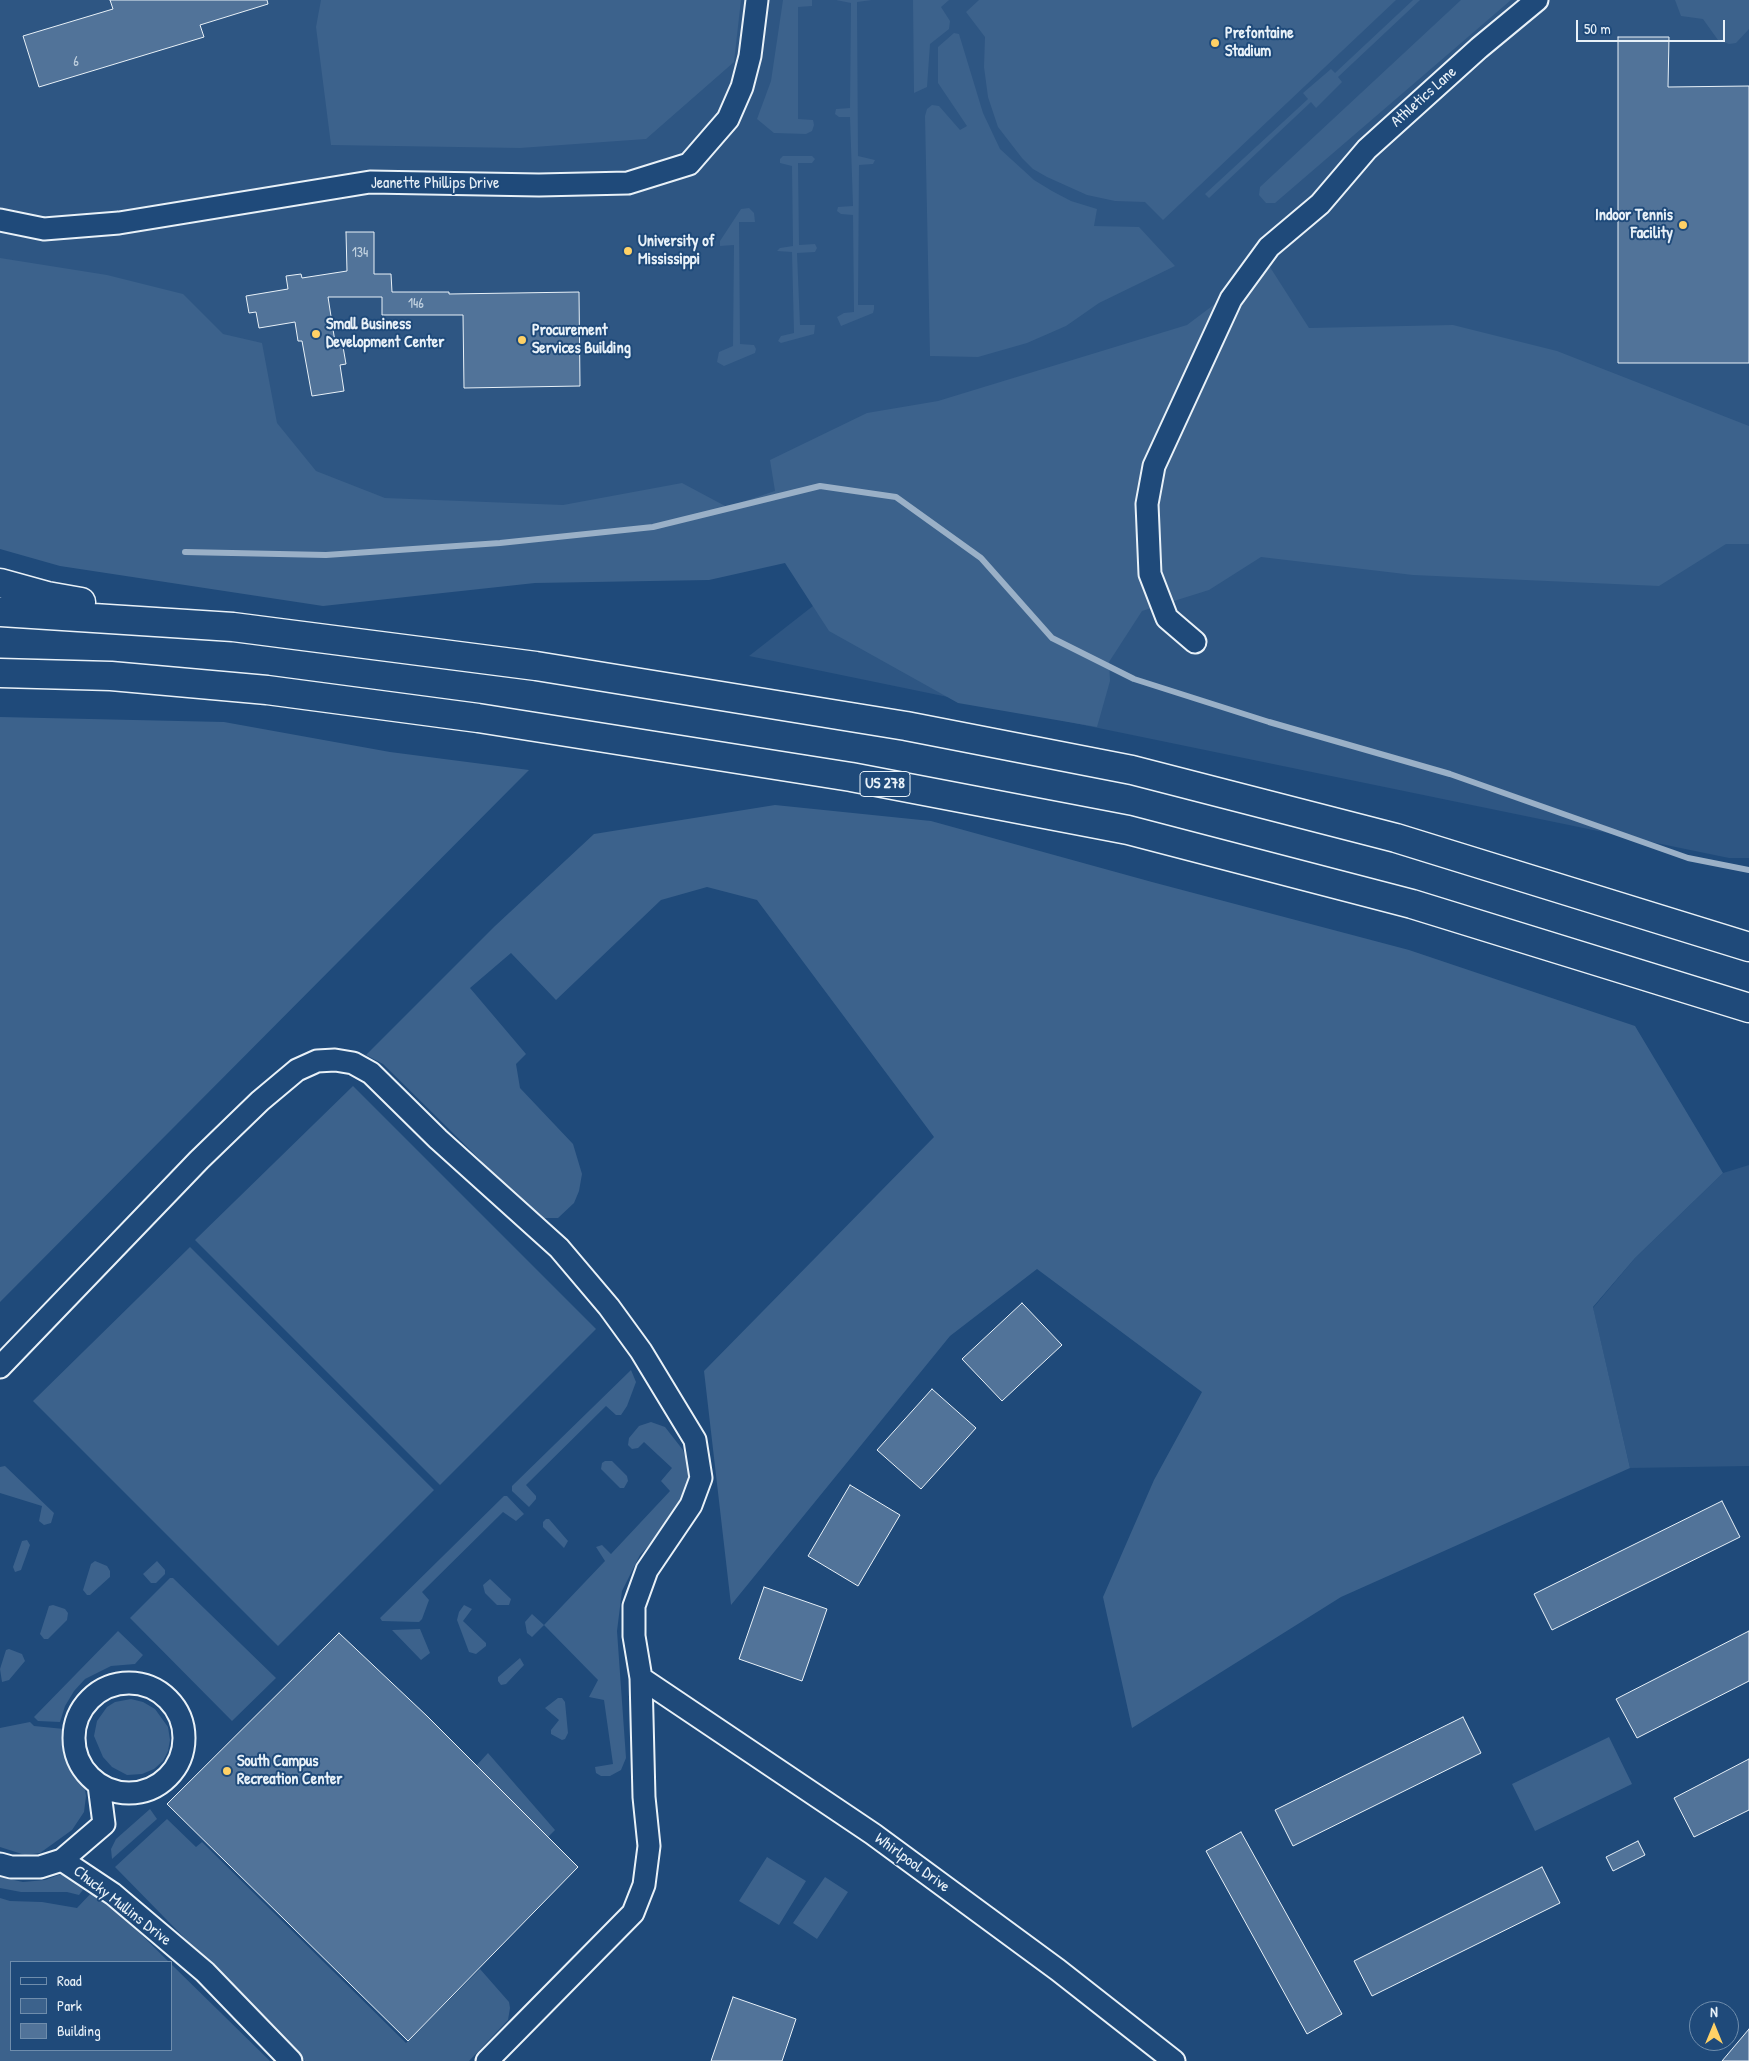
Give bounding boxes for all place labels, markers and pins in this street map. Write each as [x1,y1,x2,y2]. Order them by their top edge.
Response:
place label: Prefontaine Stadium [1225,24,1294,62]
marker: Prefontaine Stadium [1209,37,1221,49]
place label: Indoor Tennis Facility [1595,206,1673,244]
marker: Indoor Tennis Facility [1677,219,1689,231]
place label: University of Mississippi [638,232,714,270]
marker: University of Mississippi [622,245,634,257]
place label: Small Business Development Center [326,315,444,353]
place label: Procurement Services Building [532,321,631,359]
marker: Small Business Development Center [310,328,322,340]
marker: Procurement Services Building [516,334,528,346]
place label: South Campus Recreation Center [237,1752,342,1790]
marker: South Campus Recreation Center [221,1765,233,1777]

